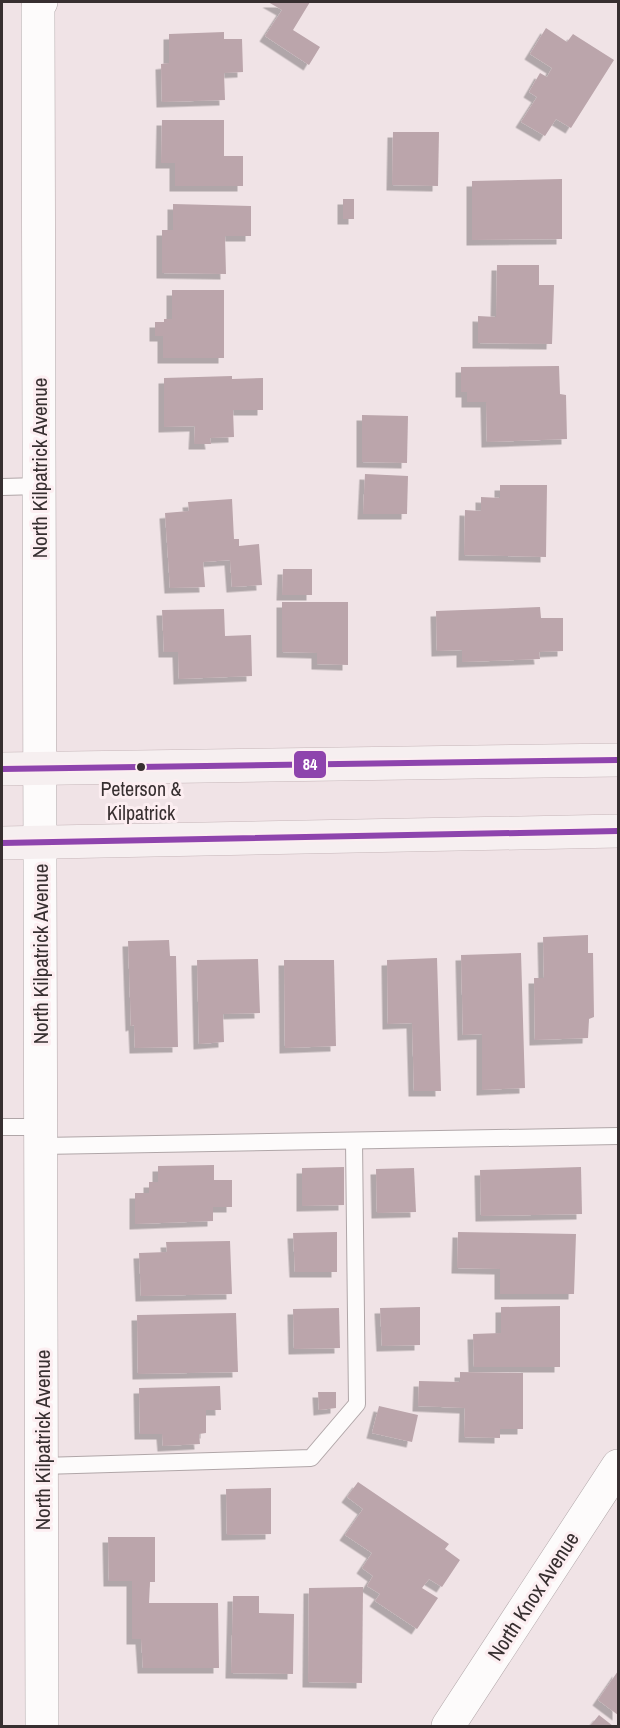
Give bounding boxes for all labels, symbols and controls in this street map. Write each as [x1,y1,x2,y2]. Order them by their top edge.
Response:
street label: North Kilpatrick Avenue [25,378,54,558]
line badge: 84 [293,750,327,779]
text: 84 [303,753,318,775]
marker: Peterson & Kilpatrick [135,761,147,773]
place label: Peterson & Kilpatrick [100,775,182,826]
street label: North Kilpatrick Avenue [26,864,55,1044]
street label: North Kilpatrick Avenue [28,1350,57,1530]
street label: North Knox Avenue [481,1526,585,1666]

